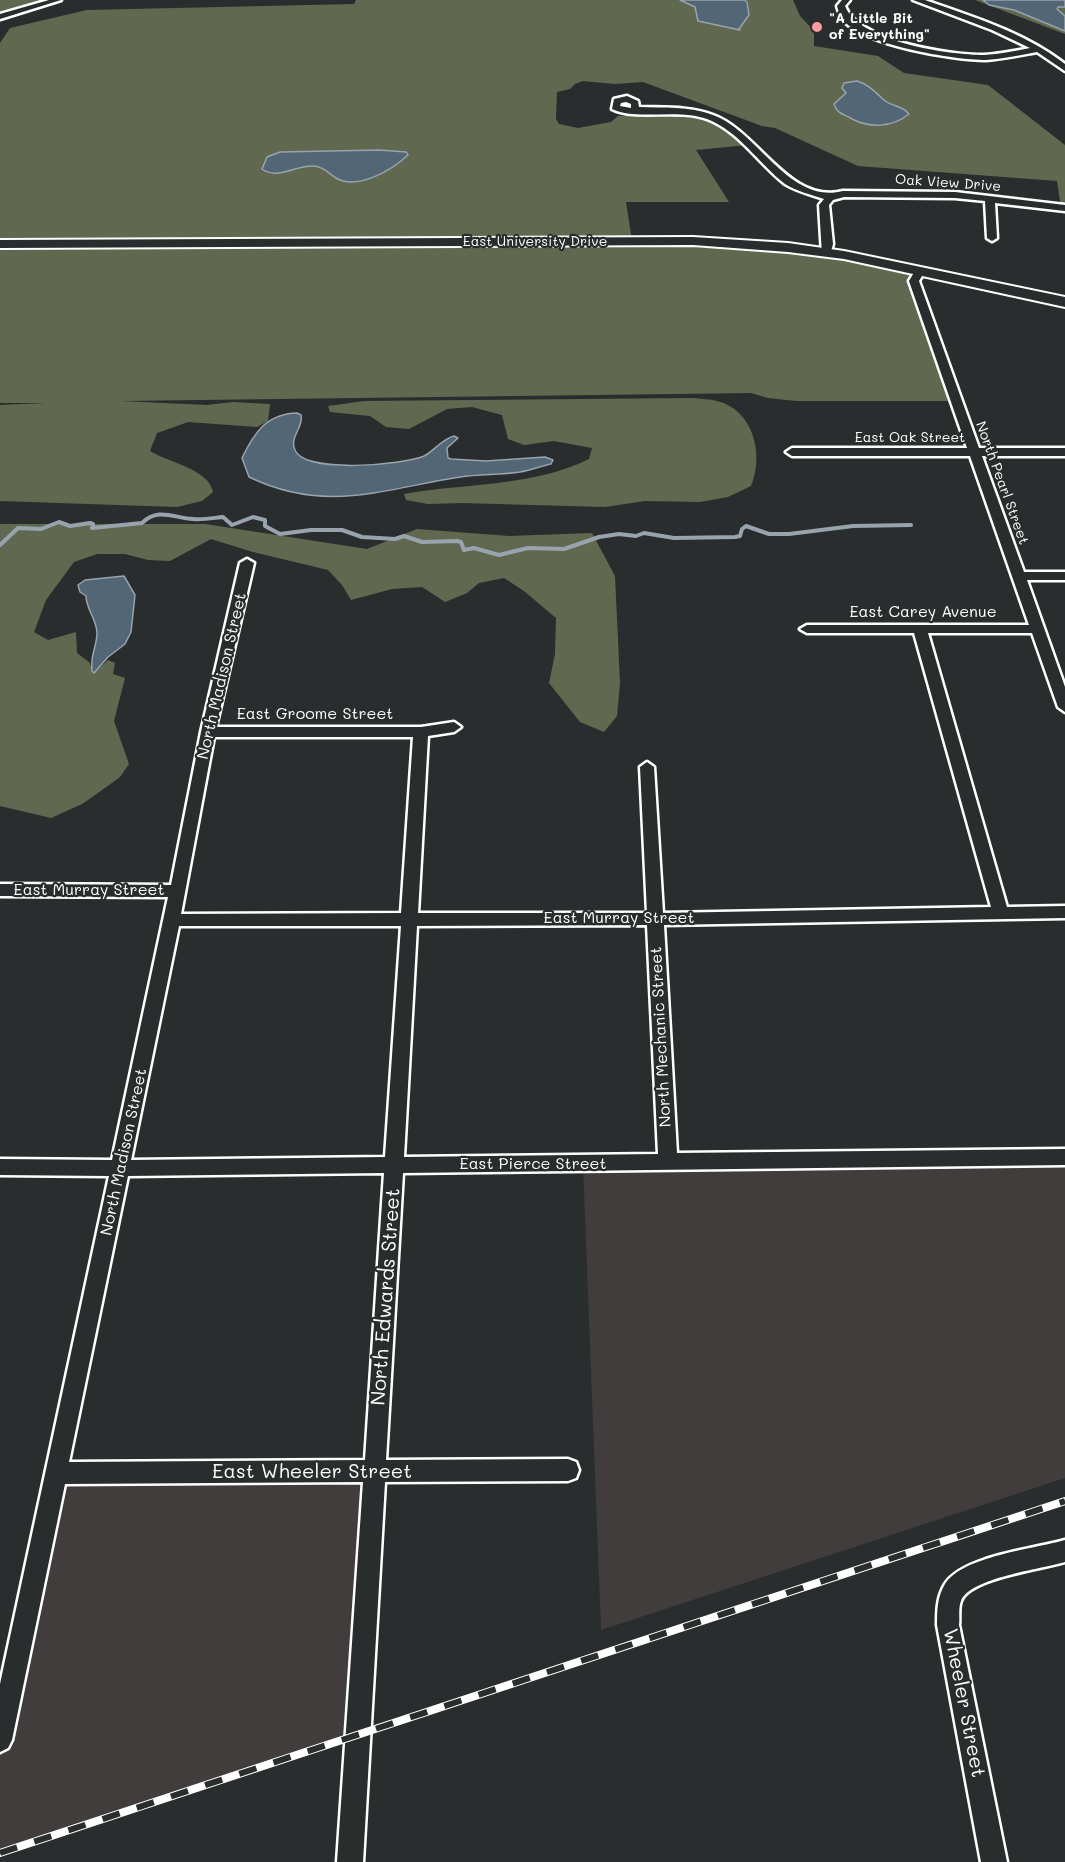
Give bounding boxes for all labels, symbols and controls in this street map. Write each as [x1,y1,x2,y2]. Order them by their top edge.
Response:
place label: "A Little Bit of Everything" [829,11,930,44]
marker: "A Little Bit of Everything" [810,20,824,34]
street label: Oak View Drive [895,171,1001,195]
street label: East University Drive [463,234,607,250]
street label: North Pearl Street [972,419,1032,547]
street label: East Oak Street [855,430,965,446]
street label: North Madison Street [193,591,251,761]
street label: East Carey Avenue [849,602,997,622]
street label: East Groome Street [237,704,393,724]
street label: East Murray Street [13,880,165,900]
street label: East Murray Street [543,908,695,928]
street label: North Mechanic Street [647,946,675,1128]
street label: North Madison Street [97,1067,151,1237]
street label: East Pierce Street [459,1154,607,1174]
street label: North Edwards Street [366,1188,406,1406]
street label: East Wheeler Street [212,1460,412,1484]
street label: Wheeler Street [938,1627,990,1779]

